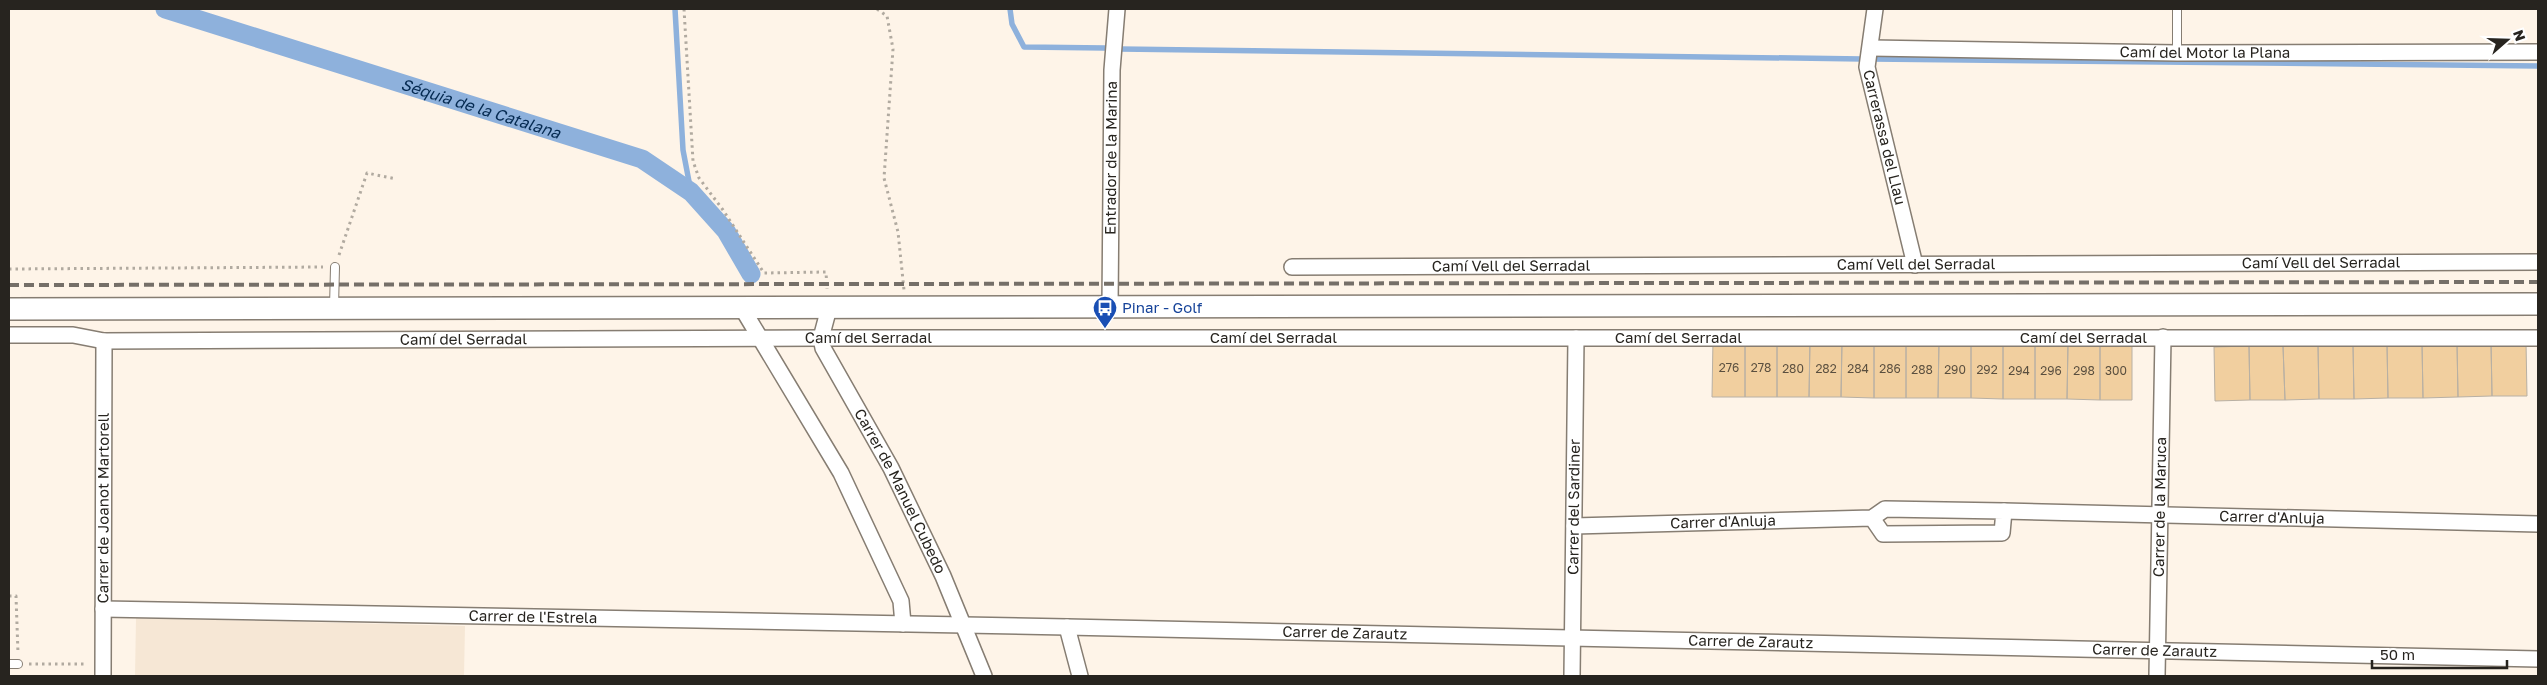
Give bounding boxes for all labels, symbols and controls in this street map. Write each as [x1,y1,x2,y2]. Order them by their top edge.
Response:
north arrow [2482,15,2532,65]
text: N [2510,27,2529,43]
street label: Camí del Motor la Plana [2119,42,2290,61]
street label: Carrerassa del Llau [1860,68,1910,207]
water label: Séquia de la Catalana [399,74,564,143]
street label: Entrador de la Marina [1101,81,1120,235]
street label: Camí Vell del Serradal [2242,253,2400,271]
street label: Camí Vell del Serradal [1837,254,1995,273]
street label: Camí Vell del Serradal [1432,256,1590,274]
bus stop icon: Pinar - Golf [1092,295,1118,329]
place label: Pinar - Golf [1122,298,1203,316]
street label: Camí del Serradal [805,328,932,346]
street label: Camí del Serradal [1210,328,1337,346]
street label: Camí del Serradal [1615,328,1742,346]
street label: Camí del Serradal [2020,328,2147,346]
street label: Camí del Serradal [400,329,527,348]
house number: 276 [1719,360,1739,375]
house number: 278 [1751,360,1771,375]
house number: 280 [1782,361,1804,376]
house number: 282 [1815,361,1837,376]
house number: 284 [1847,361,1869,376]
house number: 286 [1879,361,1901,376]
house number: 288 [1911,362,1933,377]
house number: 290 [1944,362,1966,377]
house number: 292 [1976,362,1998,377]
house number: 294 [2008,363,2030,378]
house number: 296 [2040,363,2062,378]
house number: 298 [2073,363,2095,378]
house number: 300 [2105,363,2127,378]
street label: Carrer de Manuel Cubedo [851,405,950,576]
street label: Carrer de Joanot Martorell [93,412,112,603]
street label: Carrer de la Maruca [2149,437,2169,577]
street label: Carrer del Sardiner [1563,439,1583,575]
street label: Carrer d'Anluja [2219,506,2325,527]
street label: Carrer d'Anluja [1670,511,1776,531]
street label: Carrer de l'Estrela [468,606,597,626]
street label: Carrer de Zarautz [1282,622,1408,642]
street label: Carrer de Zarautz [1688,631,1814,651]
scale bar [2372,638,2507,670]
street label: Carrer de Zarautz [2092,639,2218,660]
text: 50 m [2380,645,2415,663]

